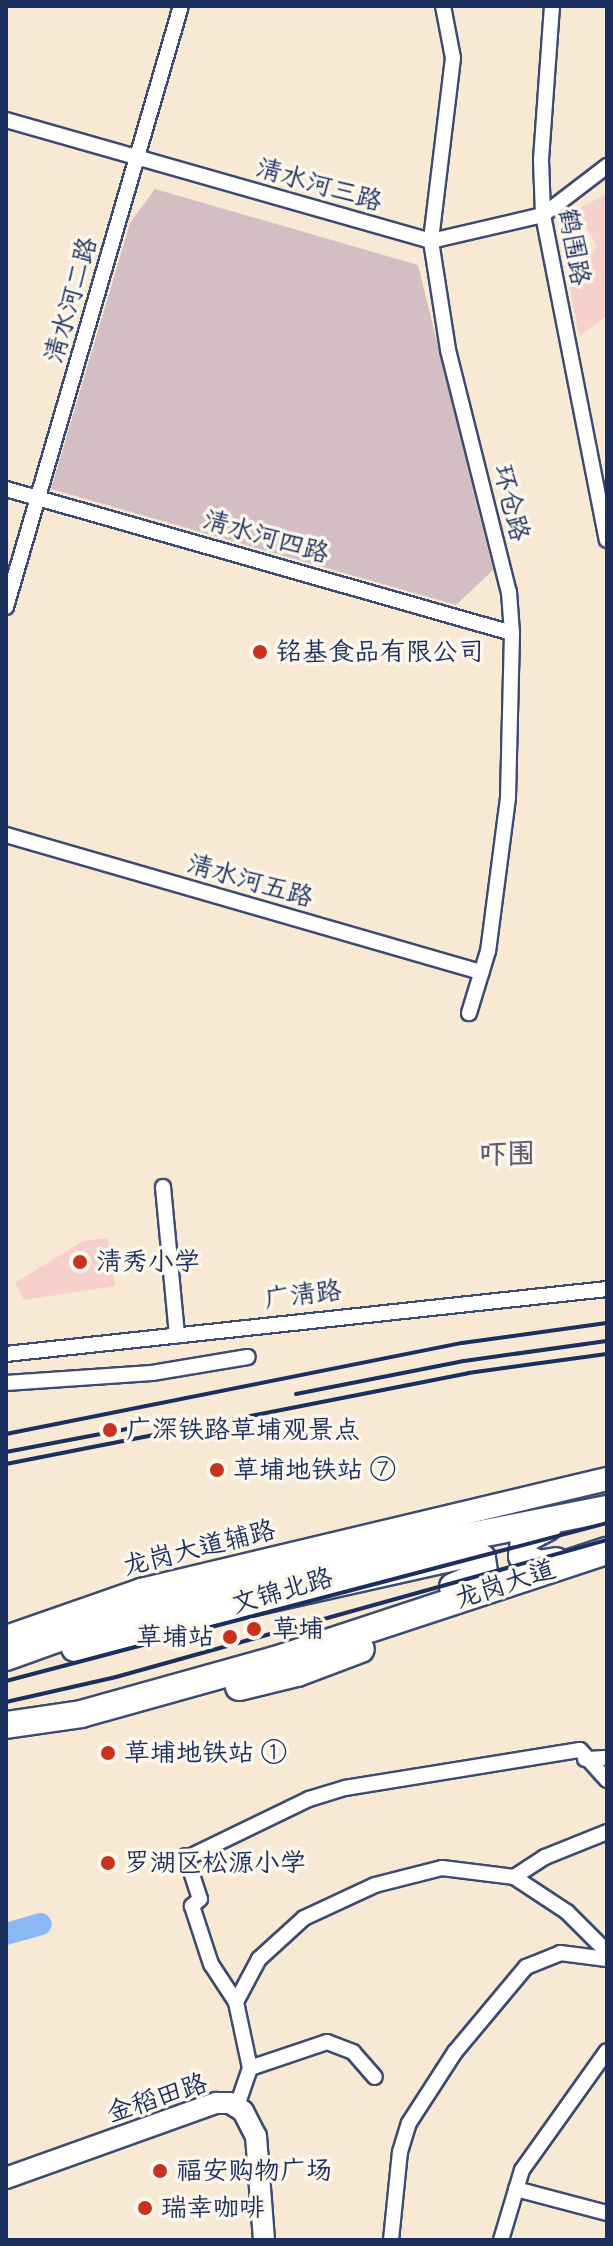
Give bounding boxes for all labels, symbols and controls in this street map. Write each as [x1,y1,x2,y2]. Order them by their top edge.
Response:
street label: 清水河三路 [252,152,386,218]
street label: 鹤围路 [552,206,596,288]
street label: 清水河二路 [38,233,104,367]
street label: 环仓路 [486,461,536,545]
street label: 清水河四路 [199,504,333,570]
place label: 铭基食品有限公司 [276,636,484,668]
marker: 铭基食品有限公司 [251,643,269,661]
street label: 清水河五路 [183,848,317,914]
district label: 吓围 [479,1137,535,1171]
place label: 清秀小学 [96,1246,200,1278]
marker: 清秀小学 [71,1253,89,1271]
street label: 广清路 [262,1275,344,1315]
place label: 广深铁路草埔观景点 [126,1414,360,1446]
marker: 广深铁路草埔观景点 [101,1421,119,1439]
place label: 草埔地铁站 ⑦ [233,1454,396,1486]
marker: 草埔地铁站 ⑦ [208,1461,226,1479]
street label: 龙岗大道辅路 [120,1514,278,1582]
street label: 龙岗大道 [451,1553,559,1615]
street label: 文锦北路 [228,1562,336,1620]
place label: 草埔 [272,1613,324,1645]
marker: 草埔 [243,1618,265,1640]
place label: 草埔站 [136,1621,214,1653]
marker: 草埔站 [221,1628,239,1646]
place label: 草埔地铁站 ① [124,1737,287,1769]
marker: 草埔地铁站 ① [99,1744,117,1762]
place label: 罗湖区松源小学 [124,1847,306,1879]
marker: 罗湖区松源小学 [99,1854,117,1872]
street label: 金稻田路 [103,2067,211,2129]
place label: 福安购物广场 [176,2155,332,2187]
marker: 福安购物广场 [151,2162,169,2180]
place label: 瑞幸咖啡 [161,2192,265,2224]
marker: 瑞幸咖啡 [136,2199,154,2217]

